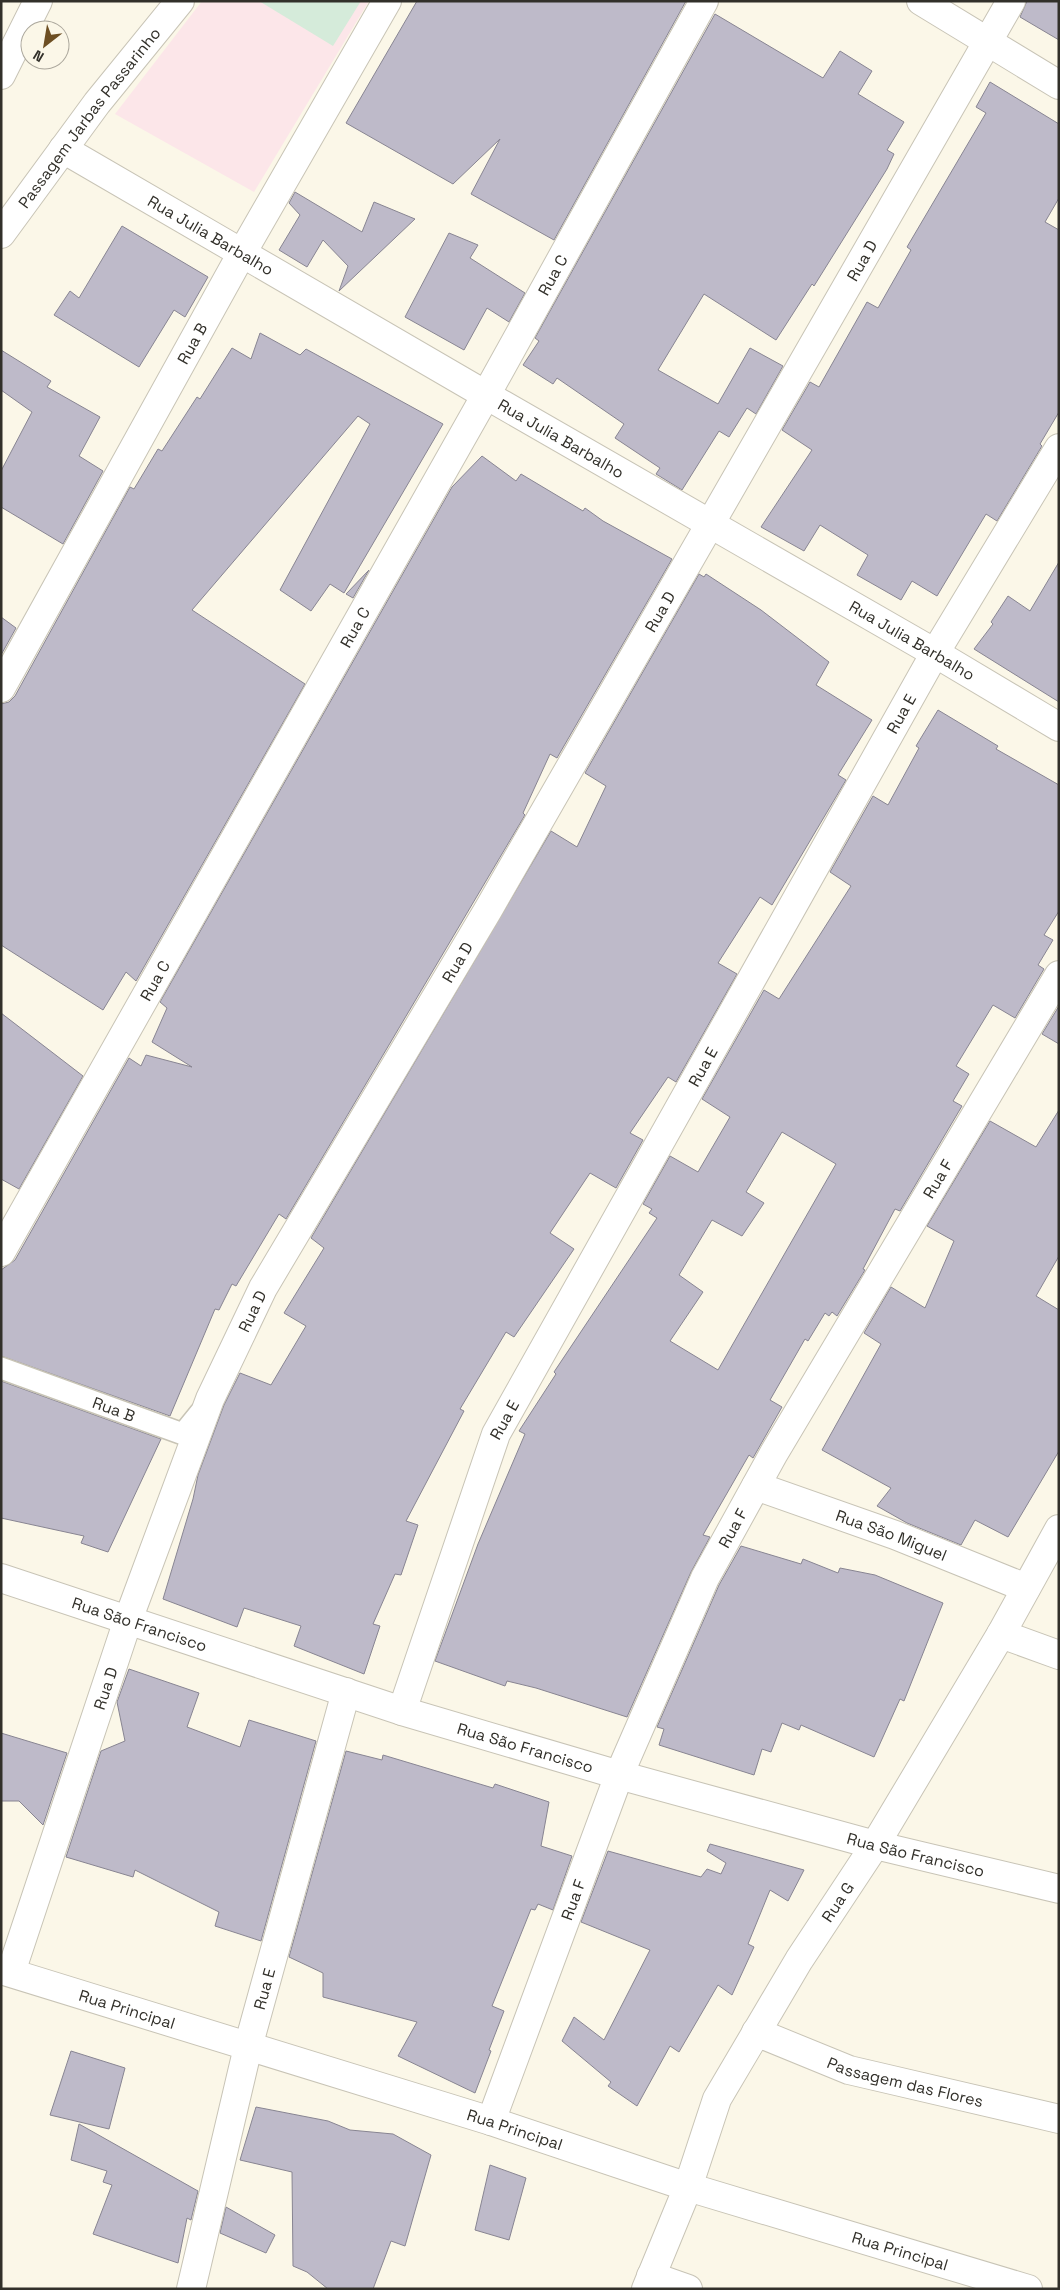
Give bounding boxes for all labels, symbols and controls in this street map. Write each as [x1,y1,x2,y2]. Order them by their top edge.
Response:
north arrow [20,20,70,70]
street label: Passagem Jarbas Passarinho [13,23,165,212]
text: N [30,46,47,66]
street label: Rua Julia Barbalho [144,191,277,280]
street label: Rua D [842,236,882,285]
street label: Rua C [533,251,573,299]
street label: Rua B [173,319,212,368]
street label: Rua Julia Barbalho [494,394,628,483]
street label: Rua D [640,587,680,636]
street label: Rua Julia Barbalho [845,596,979,685]
street label: Rua C [335,603,375,651]
street label: Rua E [882,690,921,737]
street label: Rua D [437,938,478,987]
street label: Rua C [135,957,175,1005]
street label: Rua E [683,1043,722,1090]
street label: Rua F [918,1155,958,1202]
street label: Rua D [233,1287,271,1336]
street label: Rua B [89,1392,138,1427]
street label: Rua E [485,1396,524,1443]
street label: Rua F [714,1505,753,1552]
street label: Rua São Miguel [833,1505,950,1566]
street label: Rua São Francisco [69,1592,210,1657]
street label: Rua D [89,1664,123,1713]
street label: Rua São Francisco [455,1718,596,1778]
street label: Rua São Francisco [845,1828,987,1882]
street label: Rua F [556,1876,591,1923]
street label: Rua G [817,1878,859,1926]
street label: Rua E [249,1966,280,2012]
street label: Rua Principal [76,1985,178,2034]
street label: Passagem das Flores [824,2052,985,2112]
street label: Rua Principal [464,2104,565,2155]
street label: Rua Principal [849,2227,951,2275]

